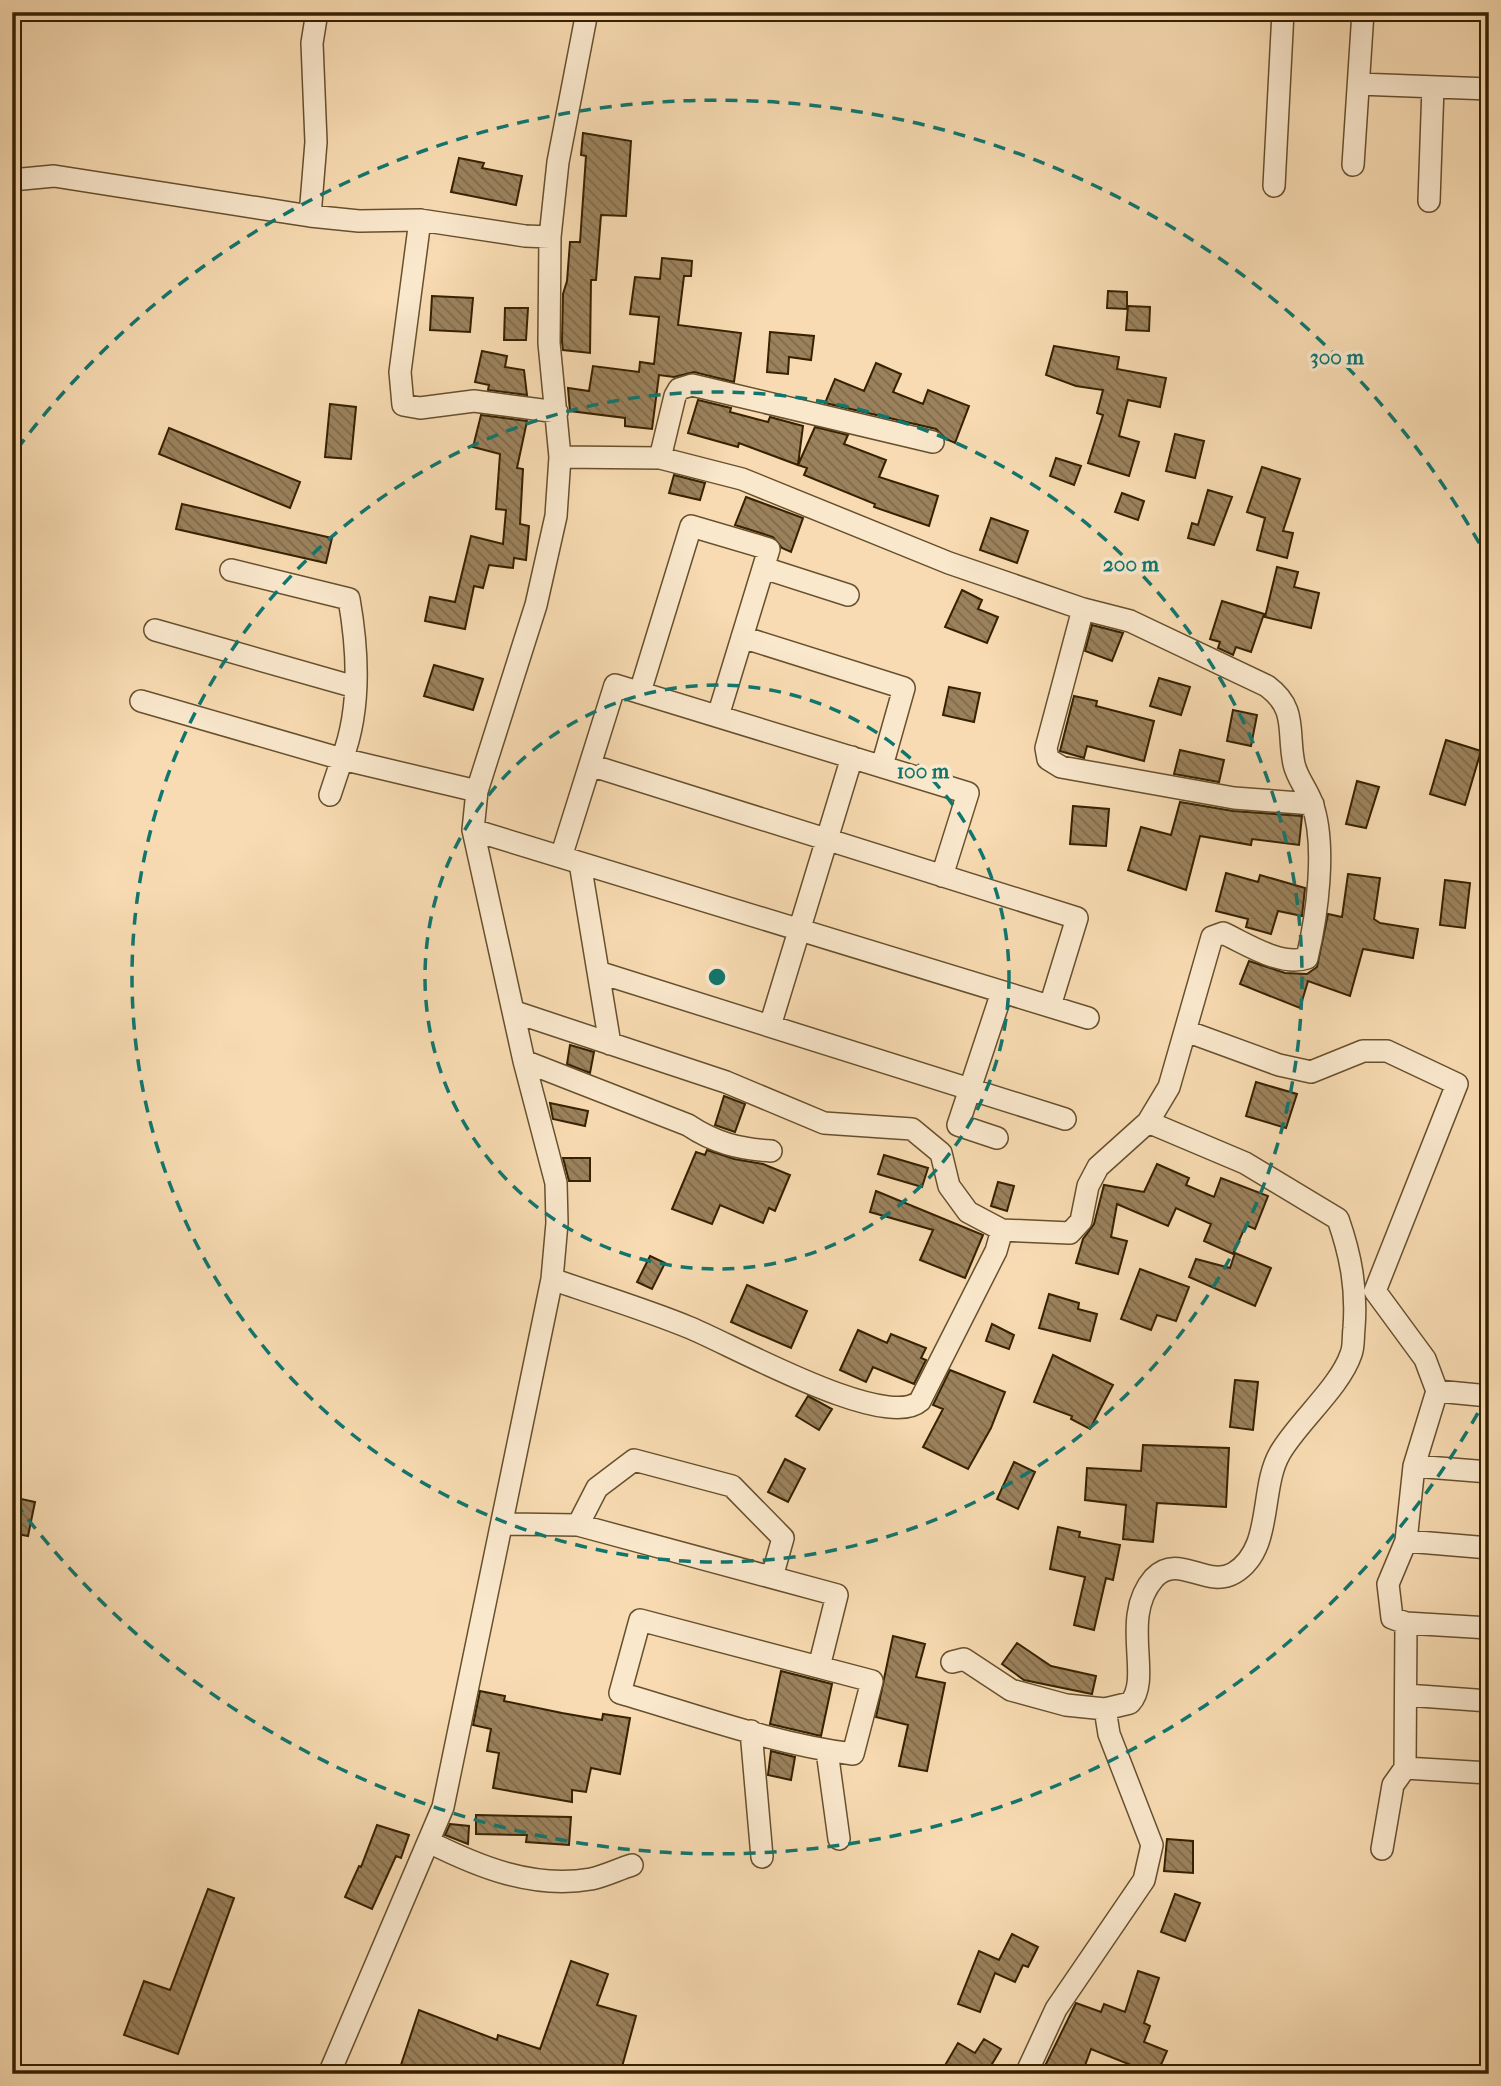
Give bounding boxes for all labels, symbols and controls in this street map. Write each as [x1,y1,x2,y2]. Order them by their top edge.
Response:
text: 300 m [1310,345,1364,369]
text: 200 m [1103,552,1160,576]
text: 100 m [897,759,950,783]
centre of rings [705,965,729,989]

